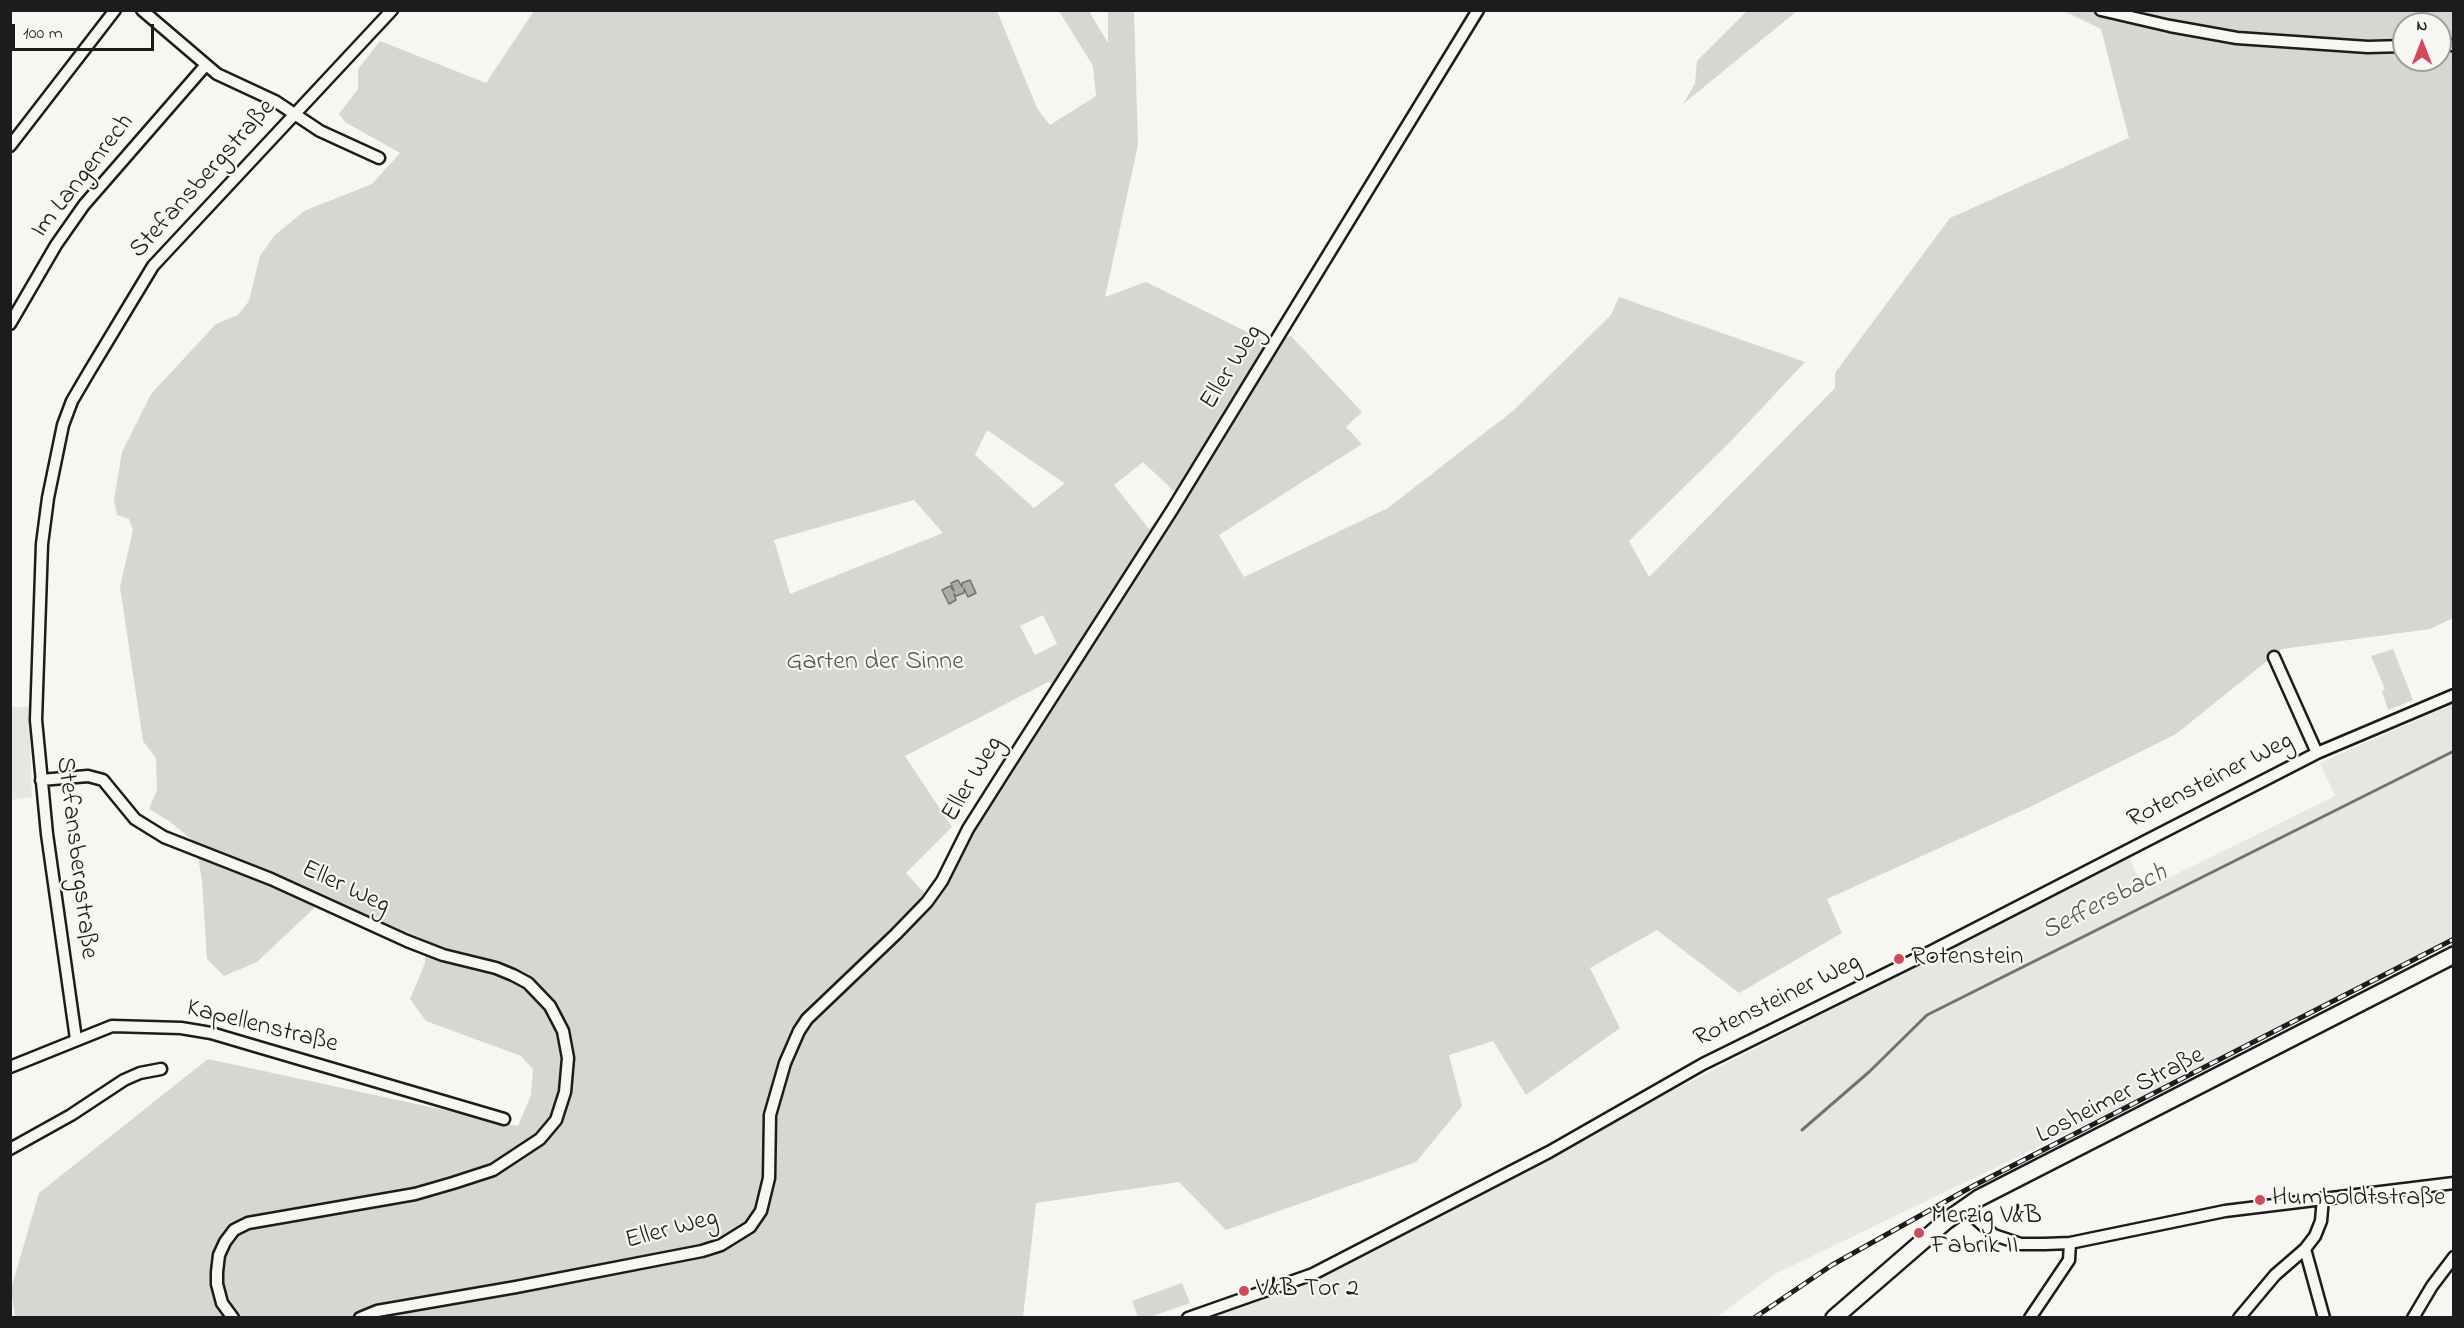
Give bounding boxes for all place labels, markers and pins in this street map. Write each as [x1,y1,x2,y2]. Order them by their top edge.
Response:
place label: Rotenstein [1911,943,2023,975]
marker: Rotenstein [1892,952,1906,966]
place label: Humboldtstraße [2272,1184,2446,1216]
marker: Humboldtstraße [2253,1193,2267,1207]
place label: Merzig V&B Fabrik II [1931,1202,2042,1264]
marker: Merzig V&B Fabrik II [1912,1226,1926,1240]
place label: V&B Tor 2 [1256,1275,1359,1307]
marker: V&B Tor 2 [1237,1284,1251,1298]

